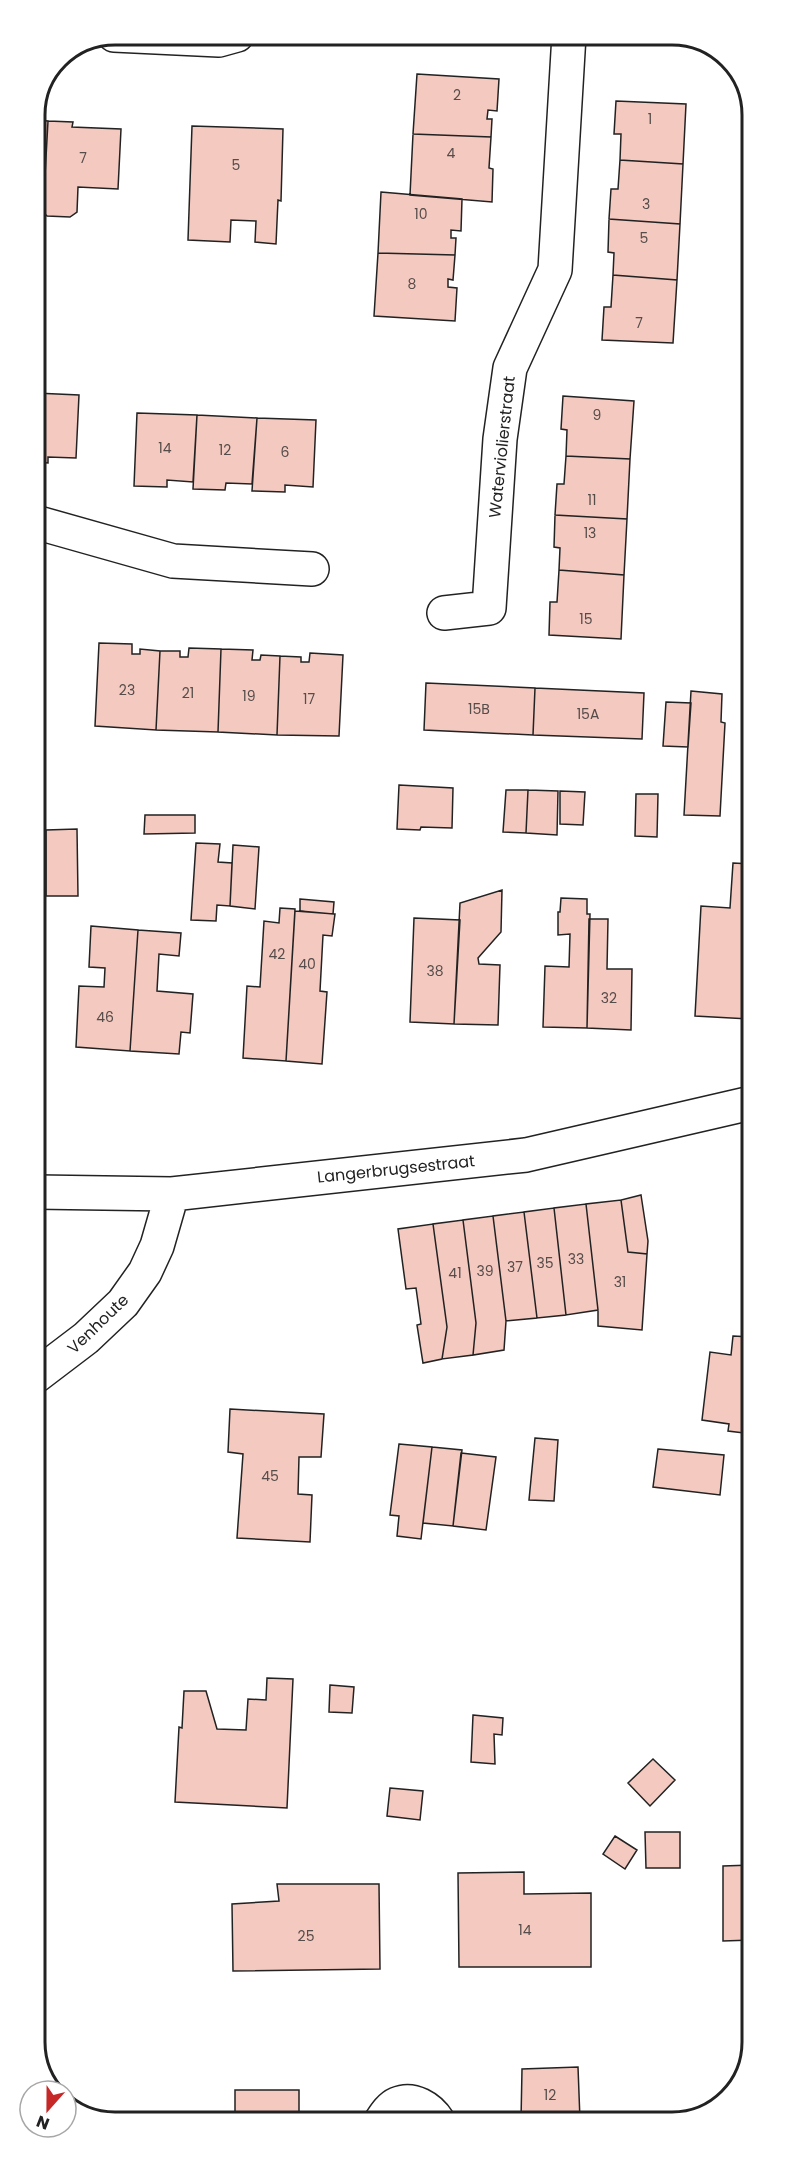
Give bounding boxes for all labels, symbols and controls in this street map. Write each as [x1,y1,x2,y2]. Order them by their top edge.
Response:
house number: 2 [453,85,461,105]
house number: 1 [648,109,652,129]
house number: 4 [447,143,456,163]
house number: 7 [79,148,87,168]
house number: 5 [232,155,240,175]
house number: 3 [642,194,650,214]
house number: 10 [414,204,428,224]
house number: 5 [640,228,648,248]
house number: 8 [408,274,417,294]
house number: 7 [635,313,643,333]
street label: Waterviolierstraat [483,375,521,519]
house number: 9 [593,405,601,425]
house number: 14 [158,438,172,458]
house number: 12 [219,440,231,460]
house number: 6 [281,442,290,462]
house number: 11 [588,490,596,510]
house number: 13 [584,523,596,543]
house number: 15 [579,609,593,629]
house number: 23 [119,680,135,700]
house number: 21 [182,683,194,703]
house number: 19 [242,686,256,706]
house number: 17 [303,689,315,709]
house number: 15B [468,699,490,719]
house number: 15A [577,704,599,724]
house number: 42 [269,944,285,964]
house number: 40 [298,954,316,974]
house number: 38 [426,961,444,981]
house number: 32 [601,988,617,1008]
house number: 46 [96,1007,114,1027]
street label: Langerbrugsestraat [316,1149,476,1189]
house number: 33 [568,1249,584,1269]
house number: 35 [536,1253,554,1273]
house number: 37 [507,1257,523,1277]
house number: 39 [476,1261,494,1281]
house number: 41 [448,1263,462,1283]
house number: 31 [614,1272,626,1292]
street label: Venhoute [62,1289,134,1359]
house number: 45 [261,1466,279,1486]
house number: 14 [518,1920,532,1940]
house number: 25 [298,1926,314,1946]
north arrow [18,2079,78,2139]
house number: 12 [544,2085,556,2105]
text: N [33,2110,53,2135]

